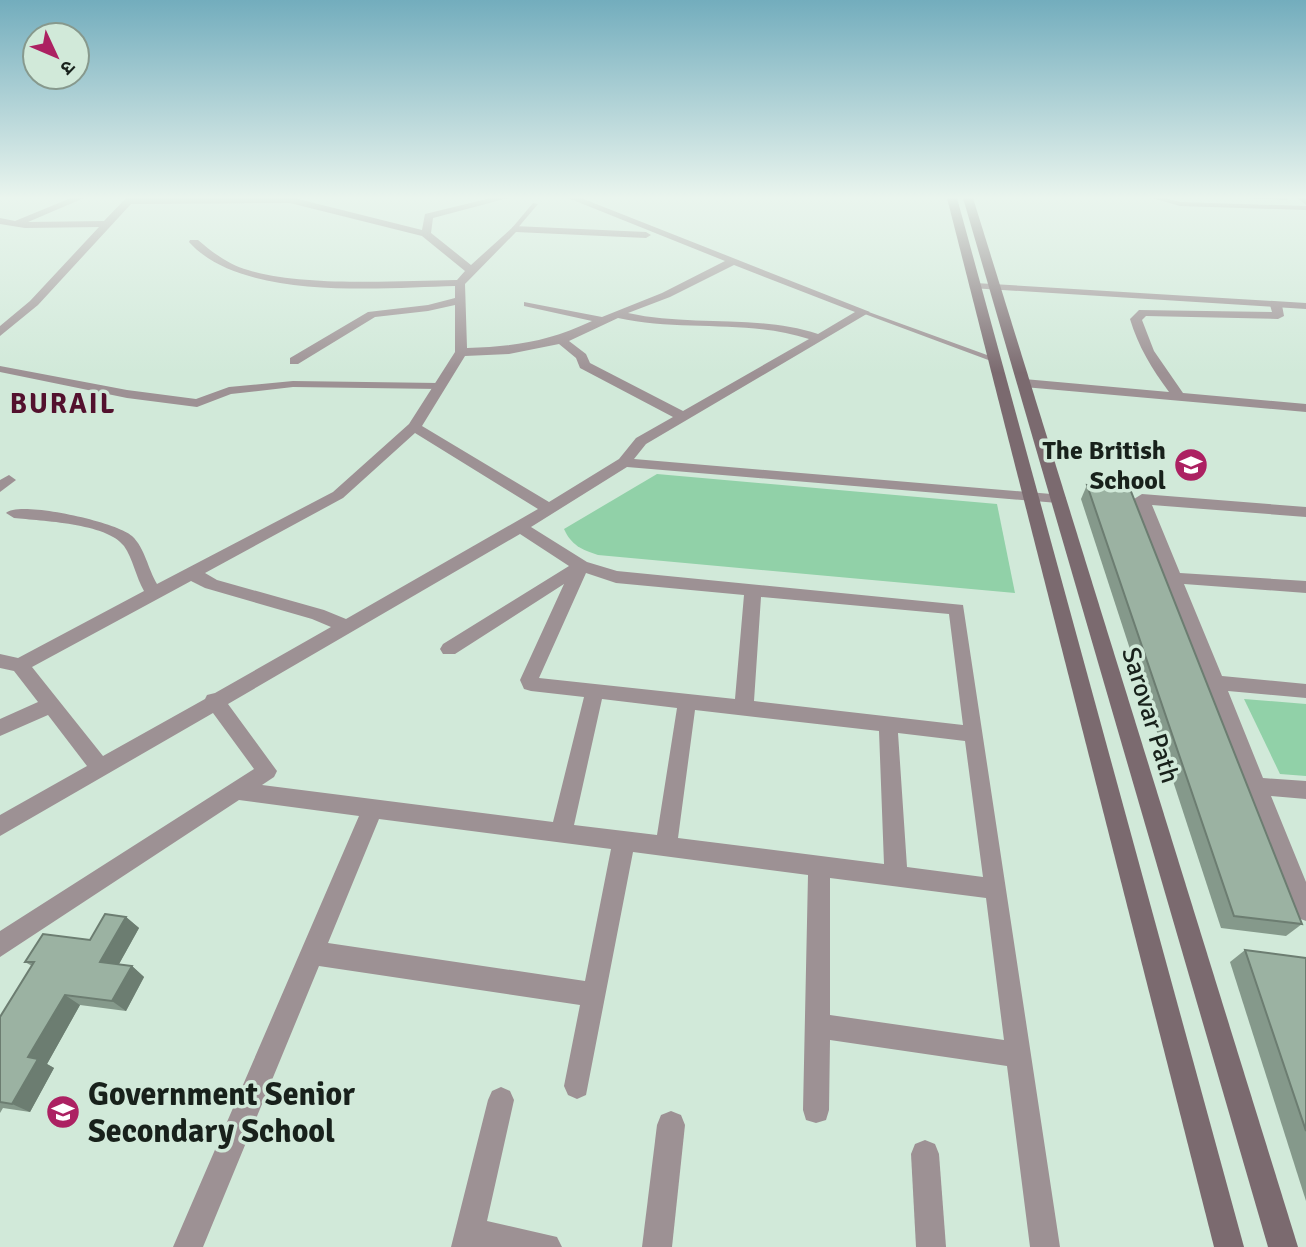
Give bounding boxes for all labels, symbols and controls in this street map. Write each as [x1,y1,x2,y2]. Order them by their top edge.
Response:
north arrow [21,21,91,91]
text: उ [54,55,80,80]
district label: BURAIL [10,387,116,421]
place label: The British School [1043,435,1166,497]
school or university icon: The British School [1172,446,1210,484]
street label: Sarovar Path [1114,643,1186,787]
place label: Government Senior Secondary School [88,1075,355,1151]
school or university icon: Government Senior Secondary School [44,1093,82,1131]

